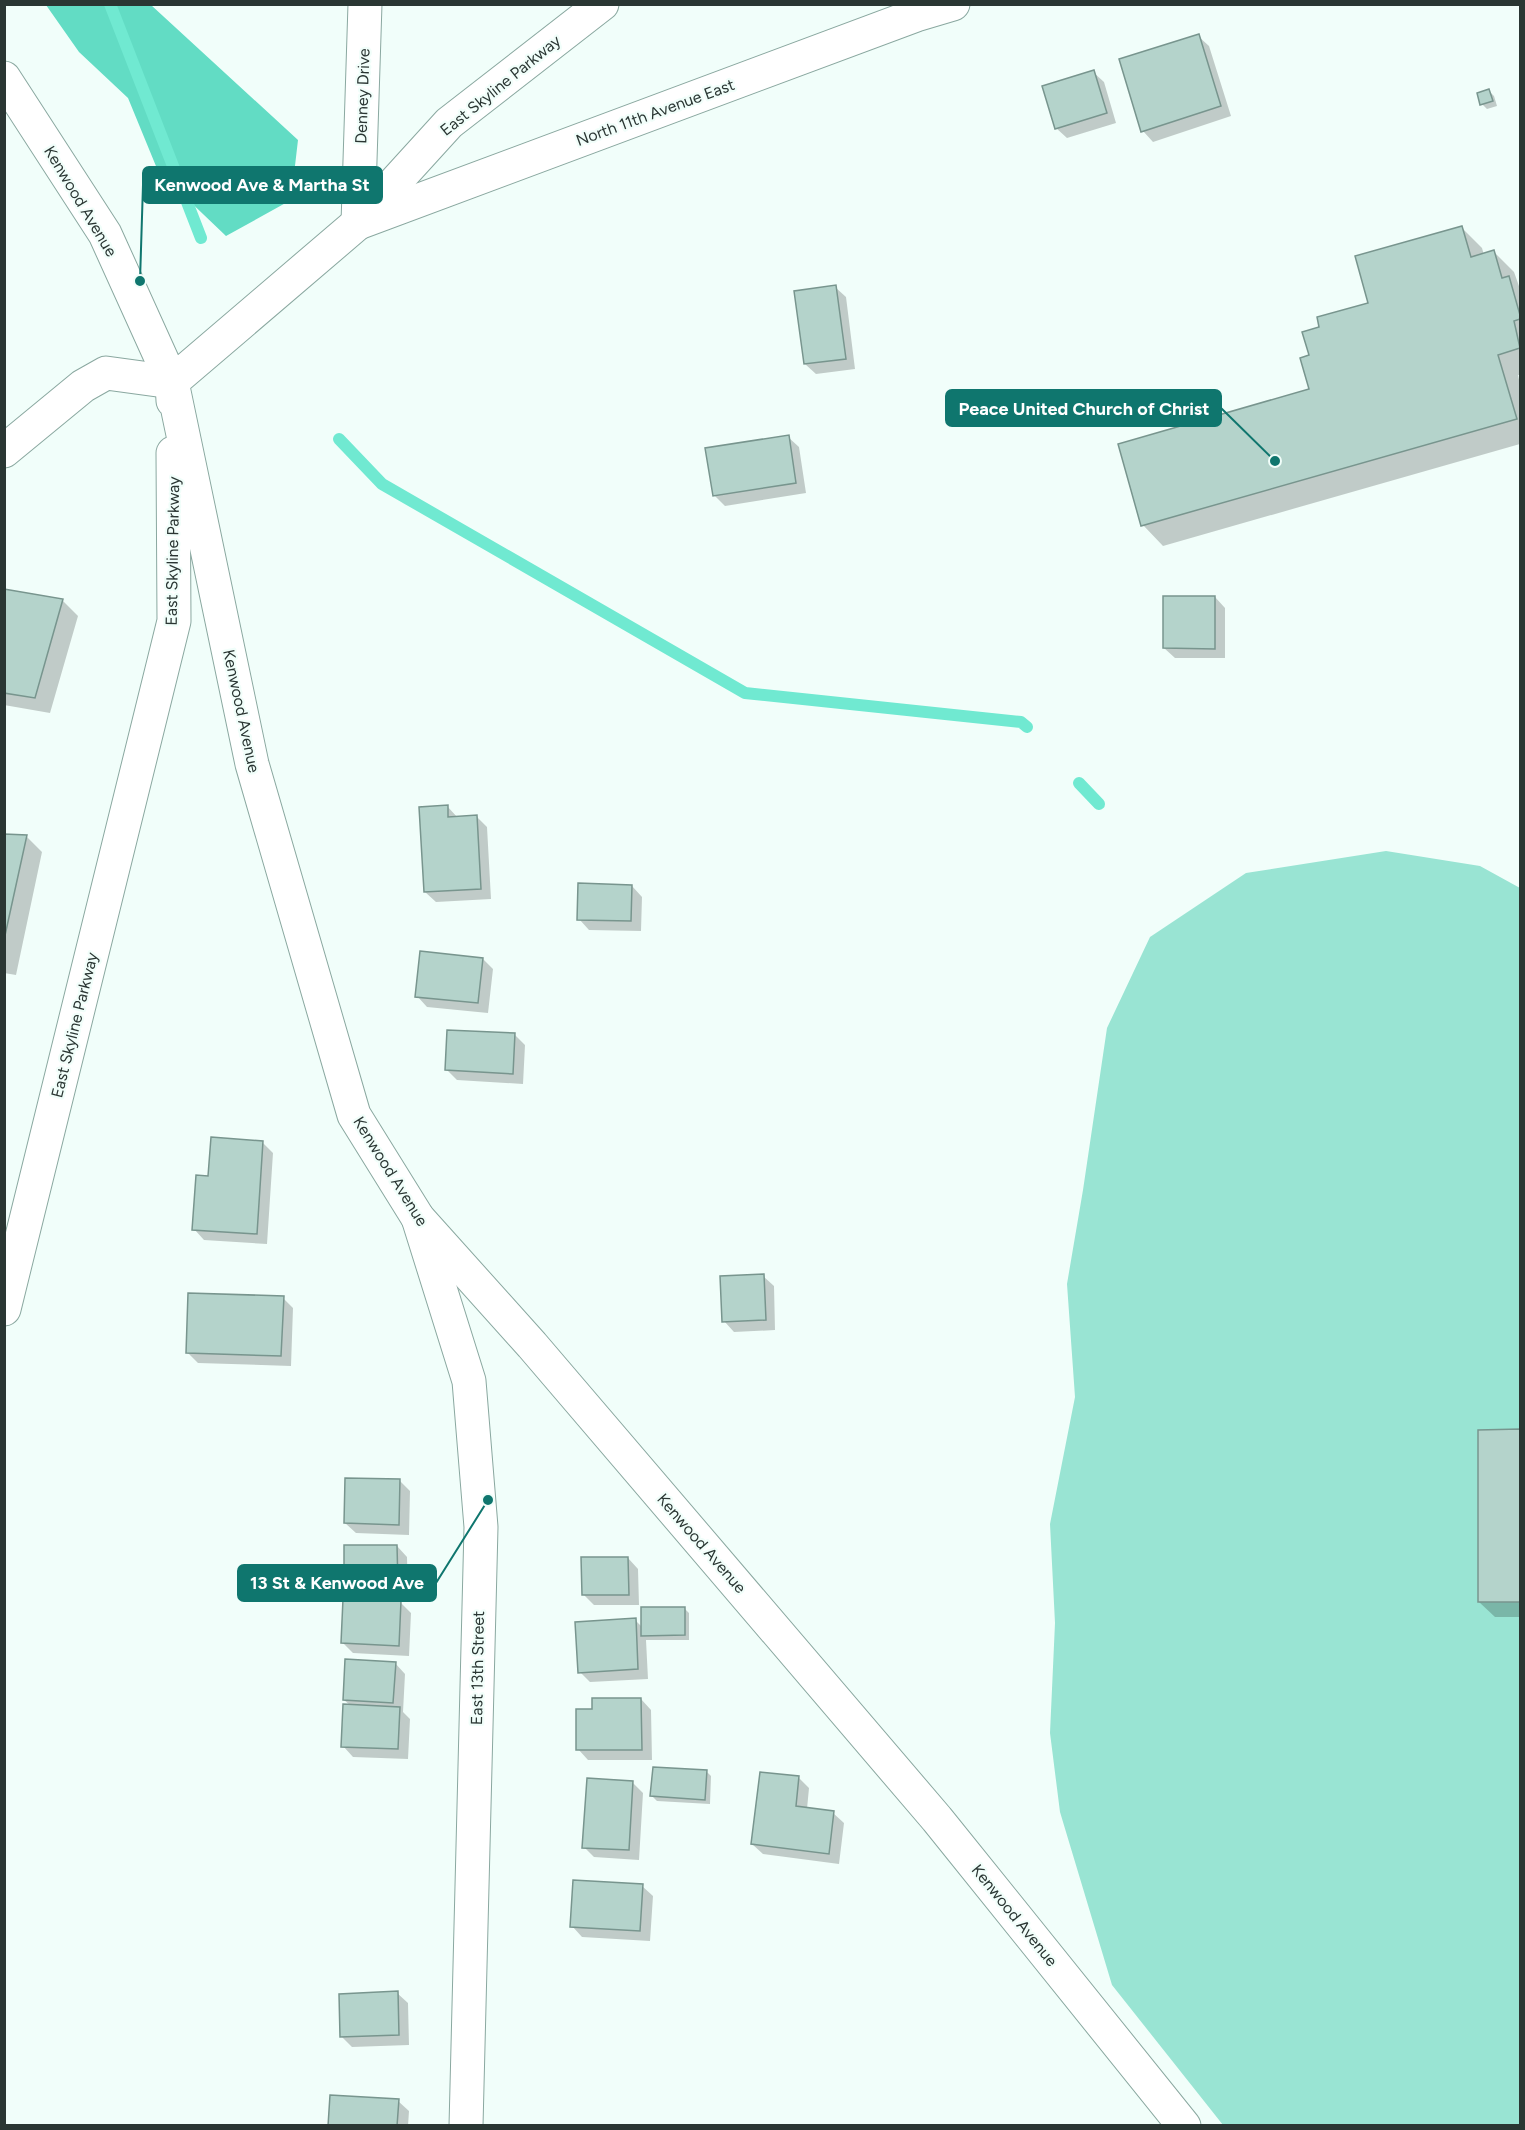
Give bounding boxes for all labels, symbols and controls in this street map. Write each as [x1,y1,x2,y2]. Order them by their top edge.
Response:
street label: East Skyline Parkway [436,31,565,140]
street label: Denney Drive [351,48,374,144]
street label: North 11th Avenue East [573,75,737,150]
street label: Kenwood Avenue [40,143,121,260]
callout: Kenwood Ave & Martha St [143,167,382,203]
text: Kenwood Ave & Martha St [154,174,370,196]
callout: Peace United Church of Christ [946,390,1221,426]
text: Peace United Church of Christ [959,398,1210,420]
street label: East Skyline Parkway [162,476,183,626]
street label: Kenwood Avenue [219,648,264,775]
street label: East Skyline Parkway [47,950,102,1100]
street label: Kenwood Avenue [349,1113,432,1230]
street label: Kenwood Avenue [653,1490,750,1597]
callout: 13 St & Kenwood Ave [238,1565,436,1601]
text: 13 St & Kenwood Ave [250,1572,424,1594]
street label: East 13th Street [467,1611,488,1725]
street label: Kenwood Avenue [968,1861,1062,1970]

